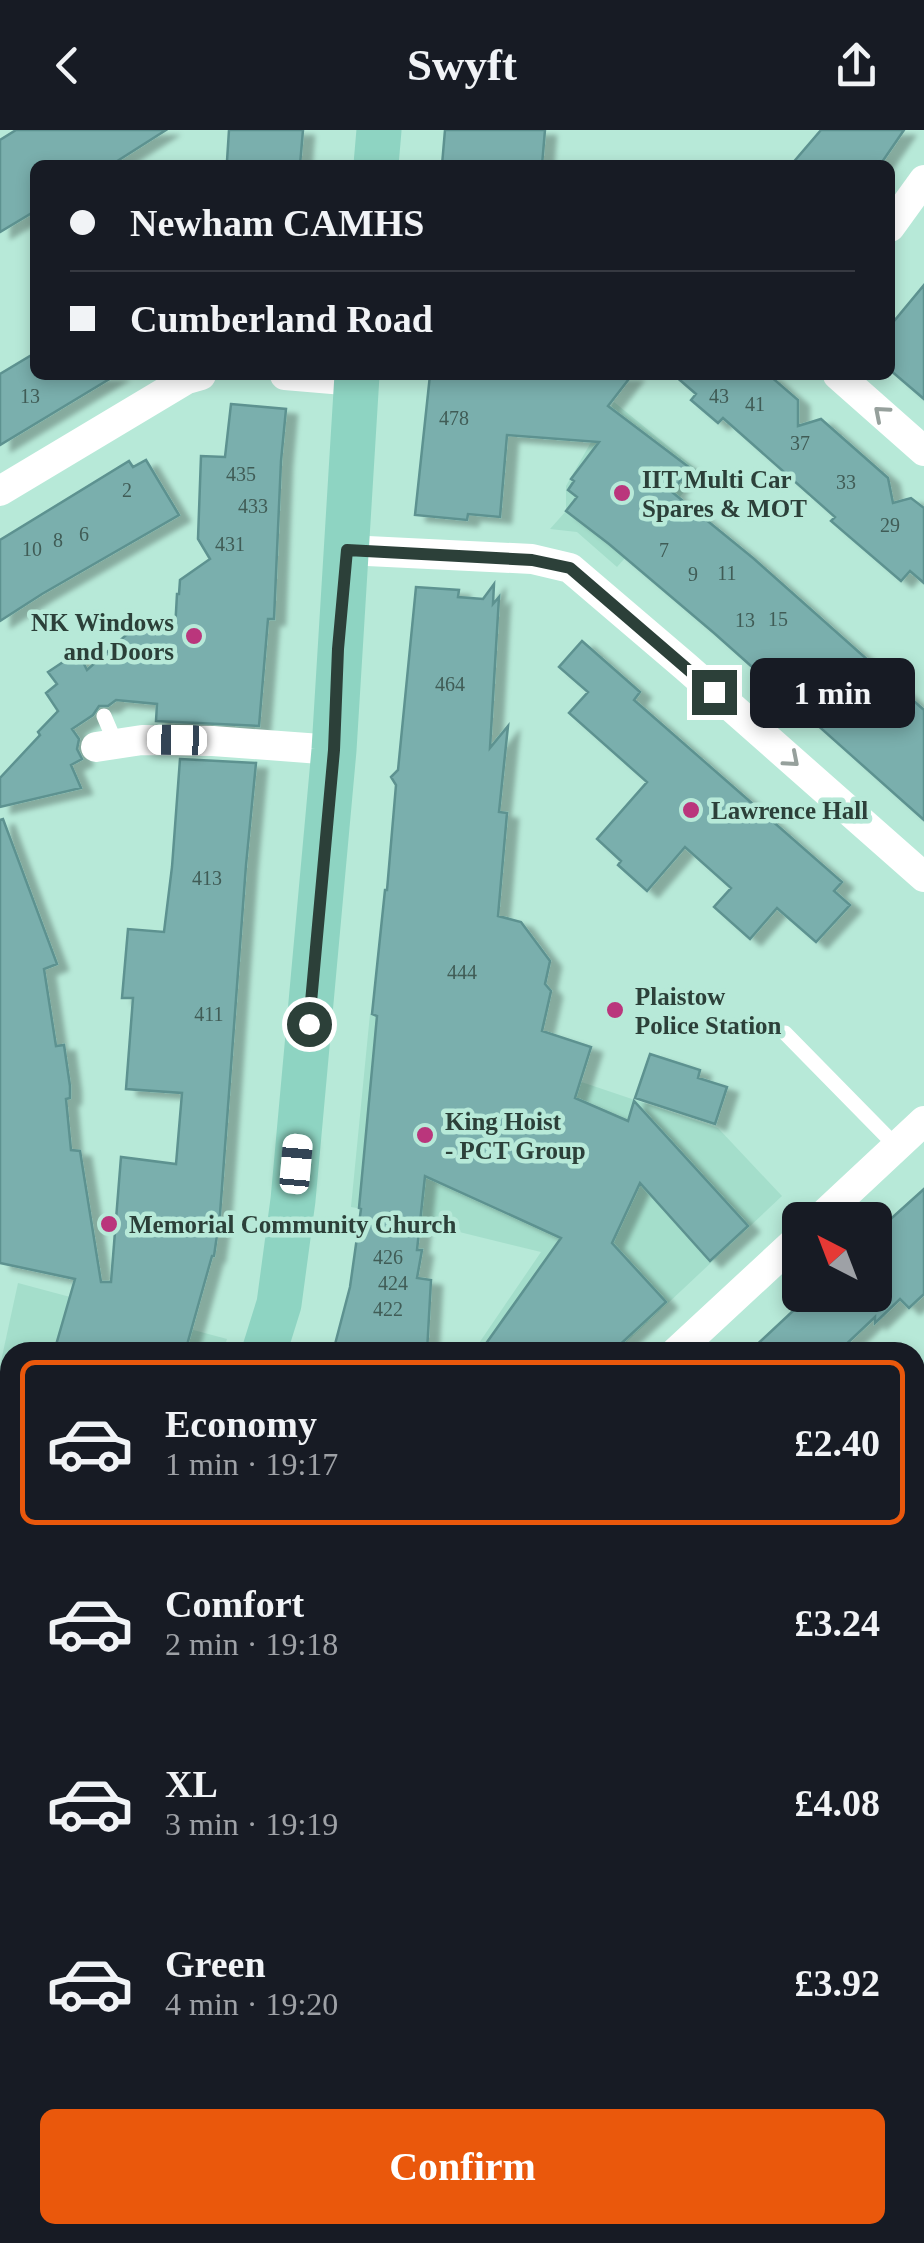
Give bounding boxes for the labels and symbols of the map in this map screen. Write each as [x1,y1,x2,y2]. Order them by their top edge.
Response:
house number: 13 [20,385,40,407]
house number: 43 [709,385,729,407]
house number: 41 [745,393,765,415]
house number: 478 [439,407,469,429]
one-way arrow [874,407,893,425]
house number: 37 [790,432,810,454]
house number: 435 [226,463,256,485]
place label: IIT Multi Car Spares & MOT [642,466,807,522]
house number: 33 [836,471,856,493]
house number: 2 [122,479,132,501]
marker: IIT Multi Car Spares & MOT [611,482,633,504]
house number: 433 [238,495,268,517]
house number: 29 [880,514,900,536]
house number: 6 [79,523,89,545]
house number: 8 [53,529,63,551]
house number: 431 [215,533,245,555]
house number: 10 [22,538,42,560]
house number: 7 [659,539,669,561]
house number: 11 [717,562,737,584]
house number: 9 [688,563,698,585]
house number: 15 [768,608,788,630]
place label: NK Windows and Doors [31,609,174,665]
house number: 13 [735,609,755,631]
marker: NK Windows and Doors [183,625,205,647]
callout: 1 min [749,657,914,727]
route end [692,670,737,715]
house number: 464 [435,673,465,695]
car [147,724,207,756]
one-way arrow [780,748,798,766]
place label: Lawrence Hall [711,797,868,824]
marker: Lawrence Hall [680,799,702,821]
house number: 413 [192,867,222,889]
house number: 444 [447,961,477,983]
place label: Plaistow Police Station [635,983,782,1039]
marker: Plaistow Police Station [604,999,626,1021]
route start [287,1002,332,1047]
house number: 411 [194,1003,224,1025]
place label: King Hoist - PCT Group [445,1108,586,1164]
marker: King Hoist - PCT Group [414,1124,436,1146]
car [278,1133,314,1195]
north arrow [782,1202,892,1312]
place label: Memorial Community Church [129,1211,456,1238]
marker: Memorial Community Church [98,1213,120,1235]
house number: 426 [373,1246,403,1268]
house number: 424 [378,1272,408,1294]
house number: 422 [373,1298,403,1320]

